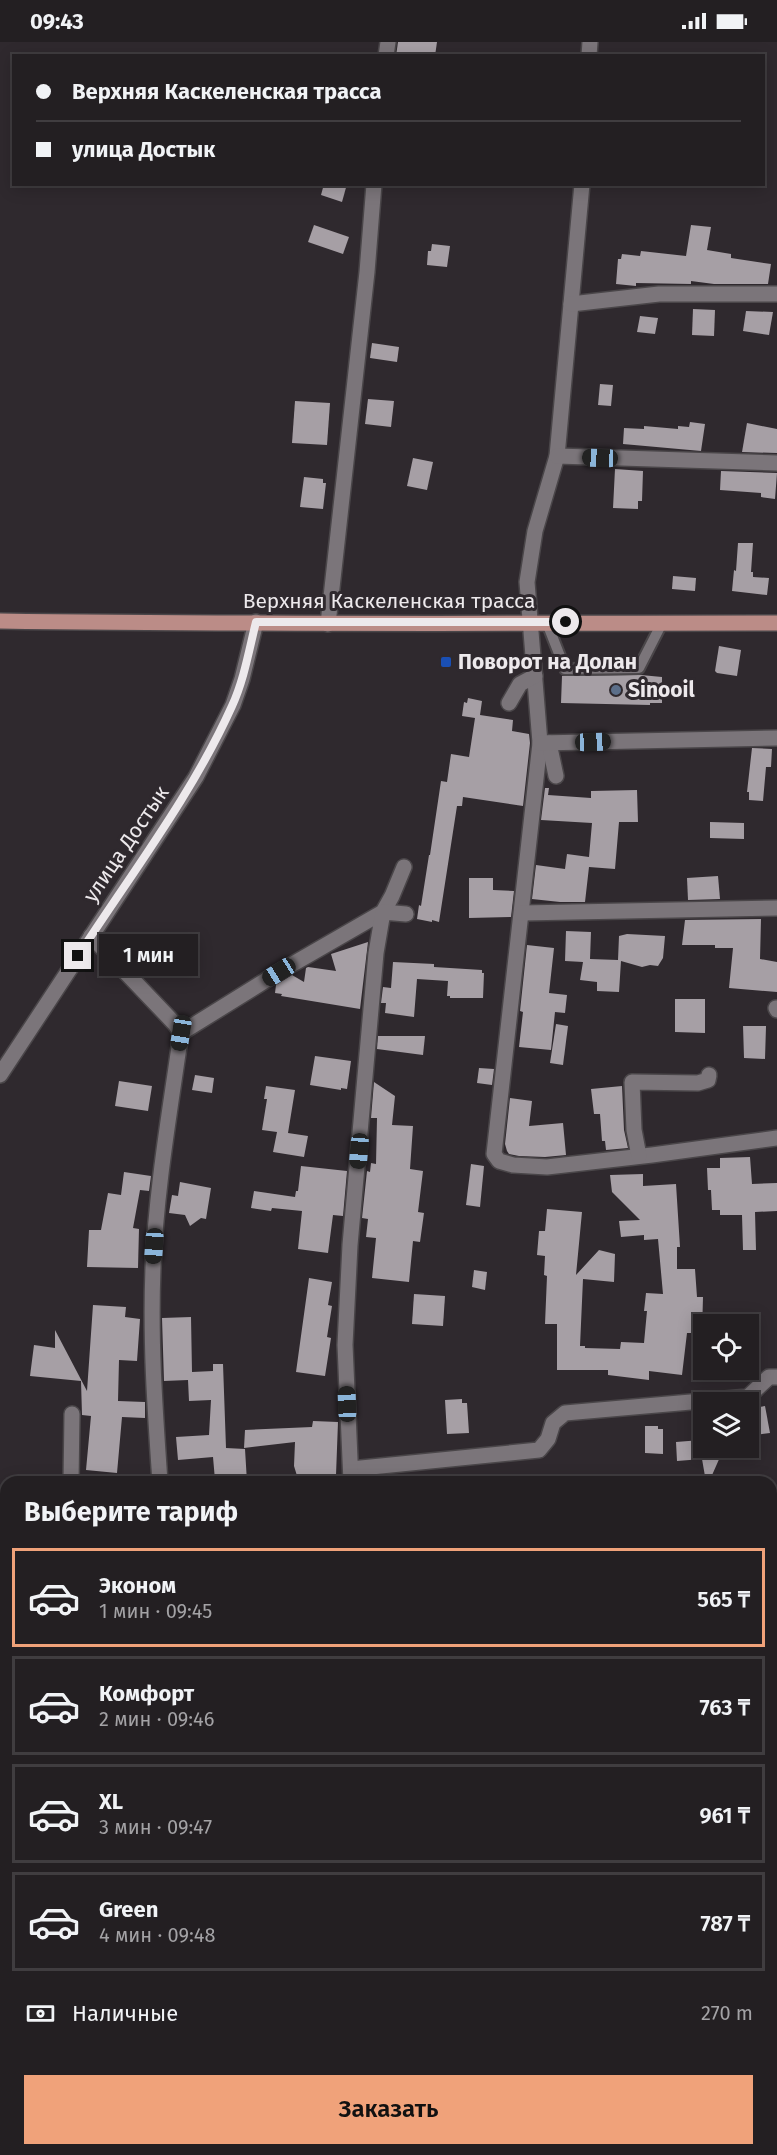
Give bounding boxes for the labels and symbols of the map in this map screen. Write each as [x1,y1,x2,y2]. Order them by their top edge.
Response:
car [582,448,618,468]
street label: Верхняя Каскеленская трасса [243,588,535,614]
route start [552,608,579,635]
place label: Поворот на Долан [458,649,637,675]
marker: Поворот на Долан [439,655,453,669]
place label: Sinooil [628,677,696,703]
marker: Sinooil [609,683,623,697]
car [575,732,611,752]
street label: улица Достык [77,781,175,907]
callout: 1 мин [99,935,198,977]
route end [64,942,91,969]
car [259,955,299,989]
car [169,1014,193,1052]
car [348,1132,370,1170]
car [144,1227,164,1265]
car [337,1386,357,1422]

